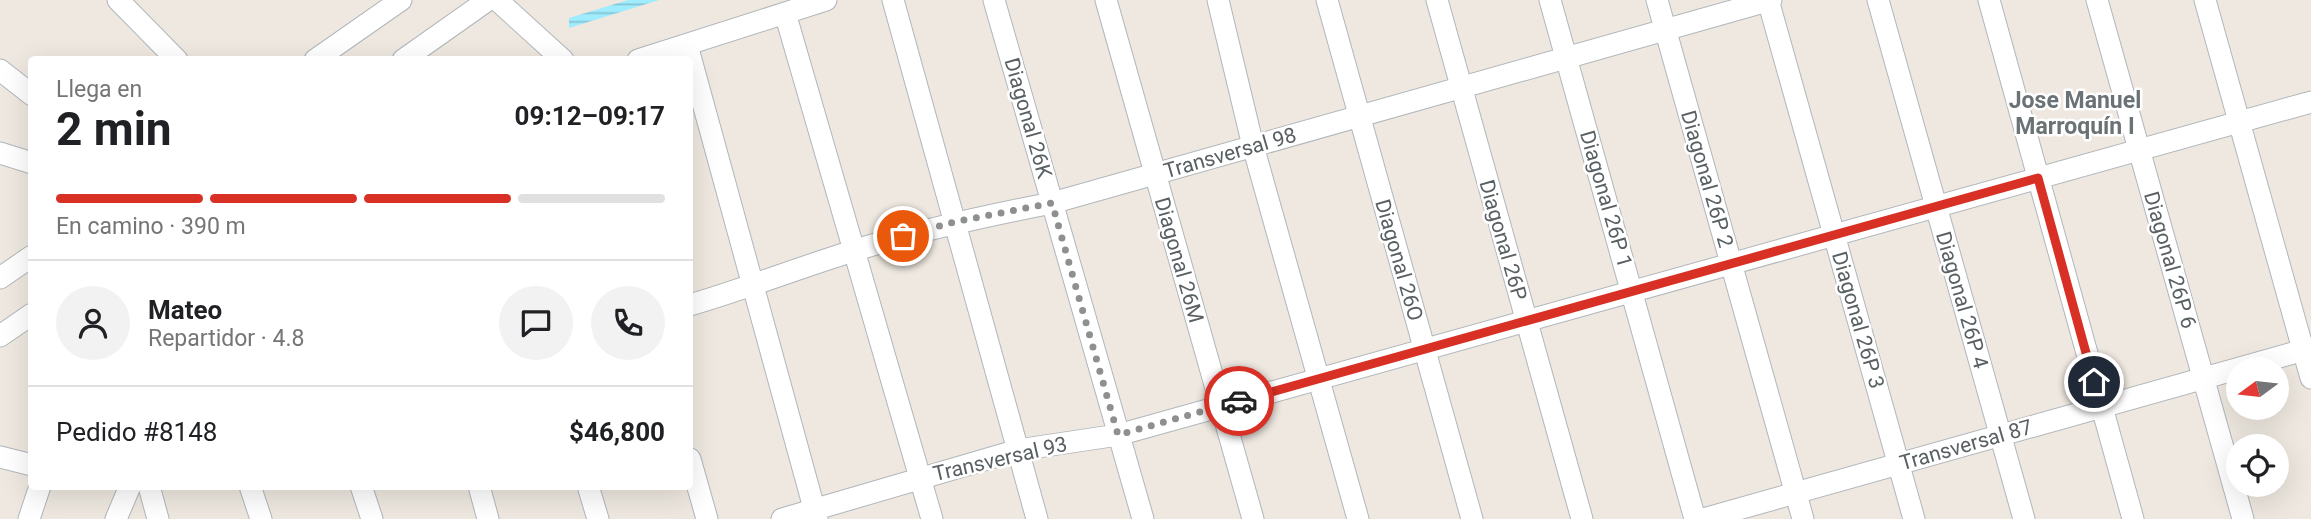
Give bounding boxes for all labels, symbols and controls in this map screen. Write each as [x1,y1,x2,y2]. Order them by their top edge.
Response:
street label: Diagonal 26K [999,55,1057,182]
text: Llega en [56,76,142,103]
district label: Jose Manuel Marroquín I [2009,87,2141,140]
text: 09:12–09:17 [515,101,665,131]
text: 2 min [56,102,172,156]
street label: Diagonal 26P 2 [1676,108,1738,250]
street label: Transversal 98 [1161,123,1299,183]
street label: Diagonal 26P 1 [1575,128,1637,270]
street label: Diagonal 26P [1474,177,1532,303]
street label: Diagonal 26P 6 [2139,189,2201,331]
street label: Diagonal 26M [1150,195,1208,325]
street label: Diagonal 26O [1370,196,1428,324]
pin [873,206,933,266]
text: En camino · 390 m [56,213,246,240]
icon: bag [884,217,922,255]
street label: Diagonal 26P 4 [1931,229,1993,371]
street label: Diagonal 26P 3 [1827,249,1889,391]
button: person [56,286,130,360]
button: chat [499,286,573,360]
button: phone [591,286,665,360]
text: Mateo [148,295,222,325]
text: Repartidor · 4.8 [148,325,305,352]
pin [2064,352,2124,412]
north arrow [2226,357,2289,420]
map controls [2226,357,2289,497]
icon: home [2075,363,2113,401]
courier [1204,366,1274,436]
icon: car [1220,382,1258,420]
street label: Transversal 87 [1897,415,2035,475]
text: Pedido #8148 [56,417,217,447]
text: $46,800 [569,417,665,447]
street label: Transversal 93 [931,432,1069,486]
button: locate [2226,434,2289,497]

